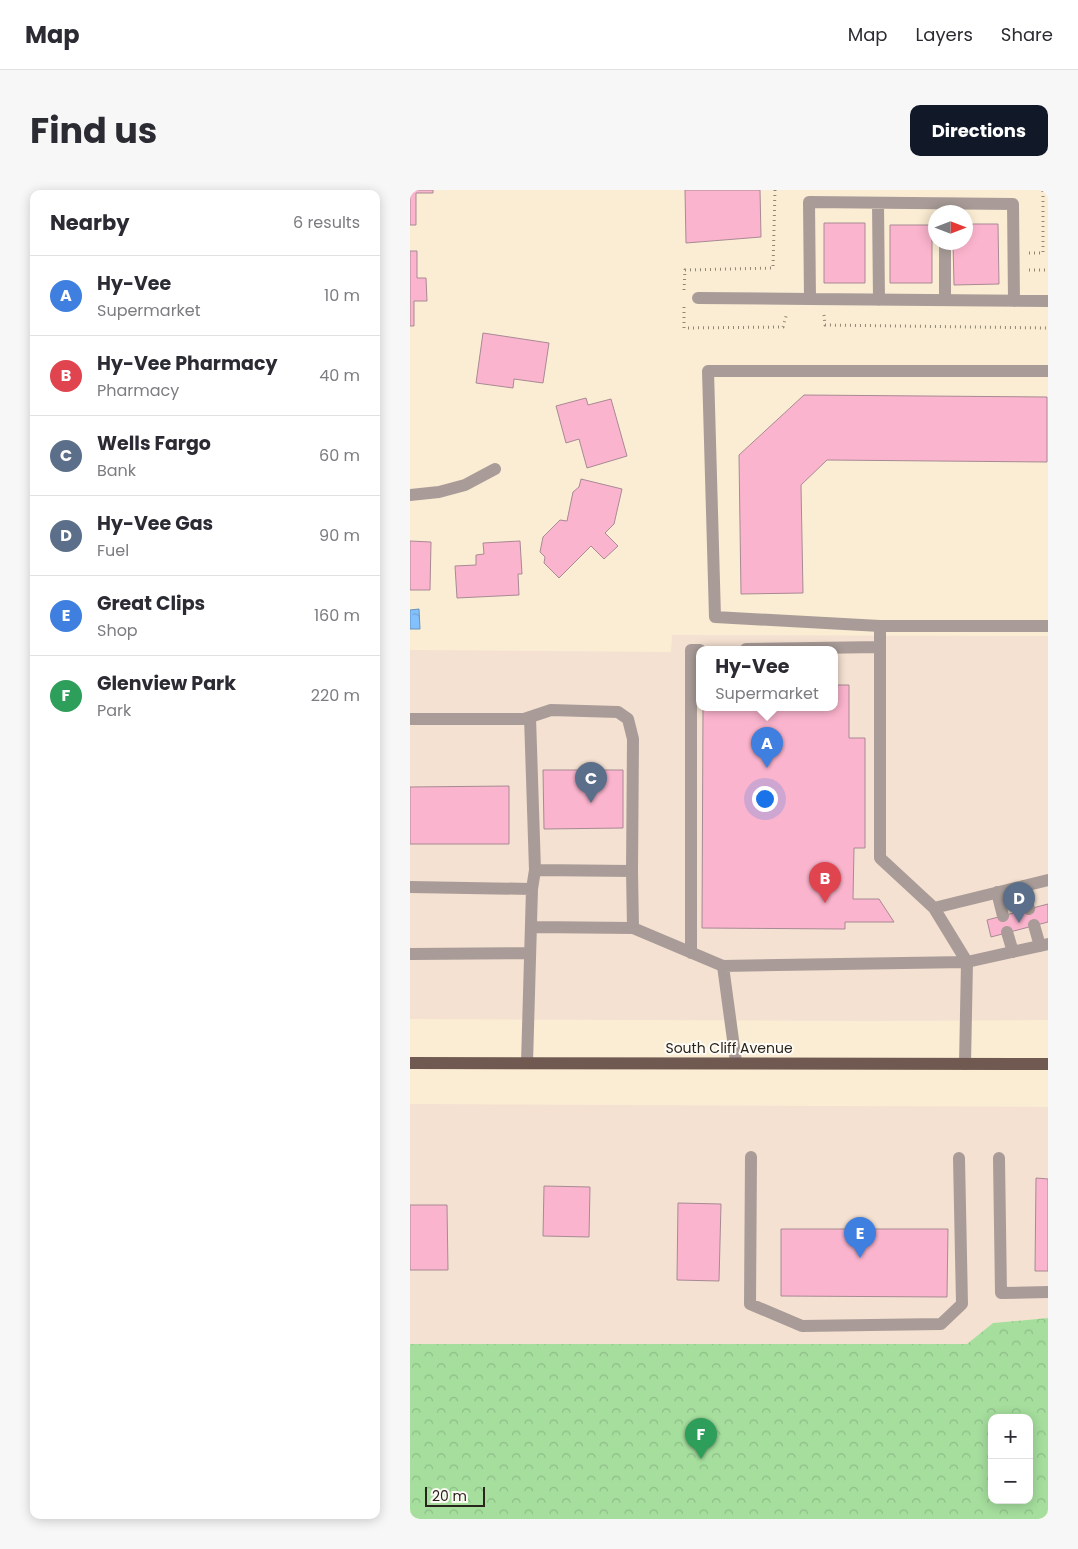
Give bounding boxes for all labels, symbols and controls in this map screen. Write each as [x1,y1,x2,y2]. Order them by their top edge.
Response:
text: Map [25,18,80,51]
text: Map [848,22,888,47]
text: Layers [916,22,973,47]
text: Share [1001,22,1053,47]
button: Directions [910,105,1048,156]
text: Find us [30,106,157,155]
north arrow [928,205,973,250]
text: Nearby [50,208,130,237]
text: 6 results [293,211,360,234]
text: Hy-Vee [97,270,171,297]
text: A [60,284,72,307]
text: 10 m [324,284,360,307]
text: Supermarket [97,299,201,322]
text: Hy-Vee Pharmacy [97,350,277,377]
text: B [61,364,71,387]
text: 40 m [319,364,360,387]
text: Pharmacy [97,379,179,402]
text: Wells Fargo [97,430,211,457]
text: C [60,444,72,467]
text: 60 m [319,444,360,467]
text: Bank [97,459,136,482]
text: Hy-Vee Gas [97,510,213,537]
text: D [60,524,72,547]
text: 90 m [319,524,360,547]
text: Fuel [97,539,129,562]
text: Great Clips [97,590,205,617]
text: E [62,604,70,627]
text: 160 m [314,604,360,627]
text: Shop [97,619,138,642]
popup [696,646,838,711]
text: Hy-Vee [715,653,789,680]
text: Glenview Park [97,670,236,697]
text: Supermarket [715,682,819,705]
text: F [62,684,70,707]
text: 220 m [311,684,360,707]
text: Park [97,699,131,722]
pin: A [751,727,783,768]
pin: C [575,762,607,803]
your location [752,786,778,812]
pin: B [809,862,841,903]
pin: D [1003,882,1035,923]
street label: South Cliff Avenue [665,1038,793,1058]
pin: E [844,1217,876,1258]
map controls [988,1414,1033,1504]
button: + [988,1414,1033,1459]
pin: F [685,1418,717,1459]
button: − [988,1459,1033,1504]
scale bar [425,1484,485,1507]
text: 20 m [432,1486,467,1506]

